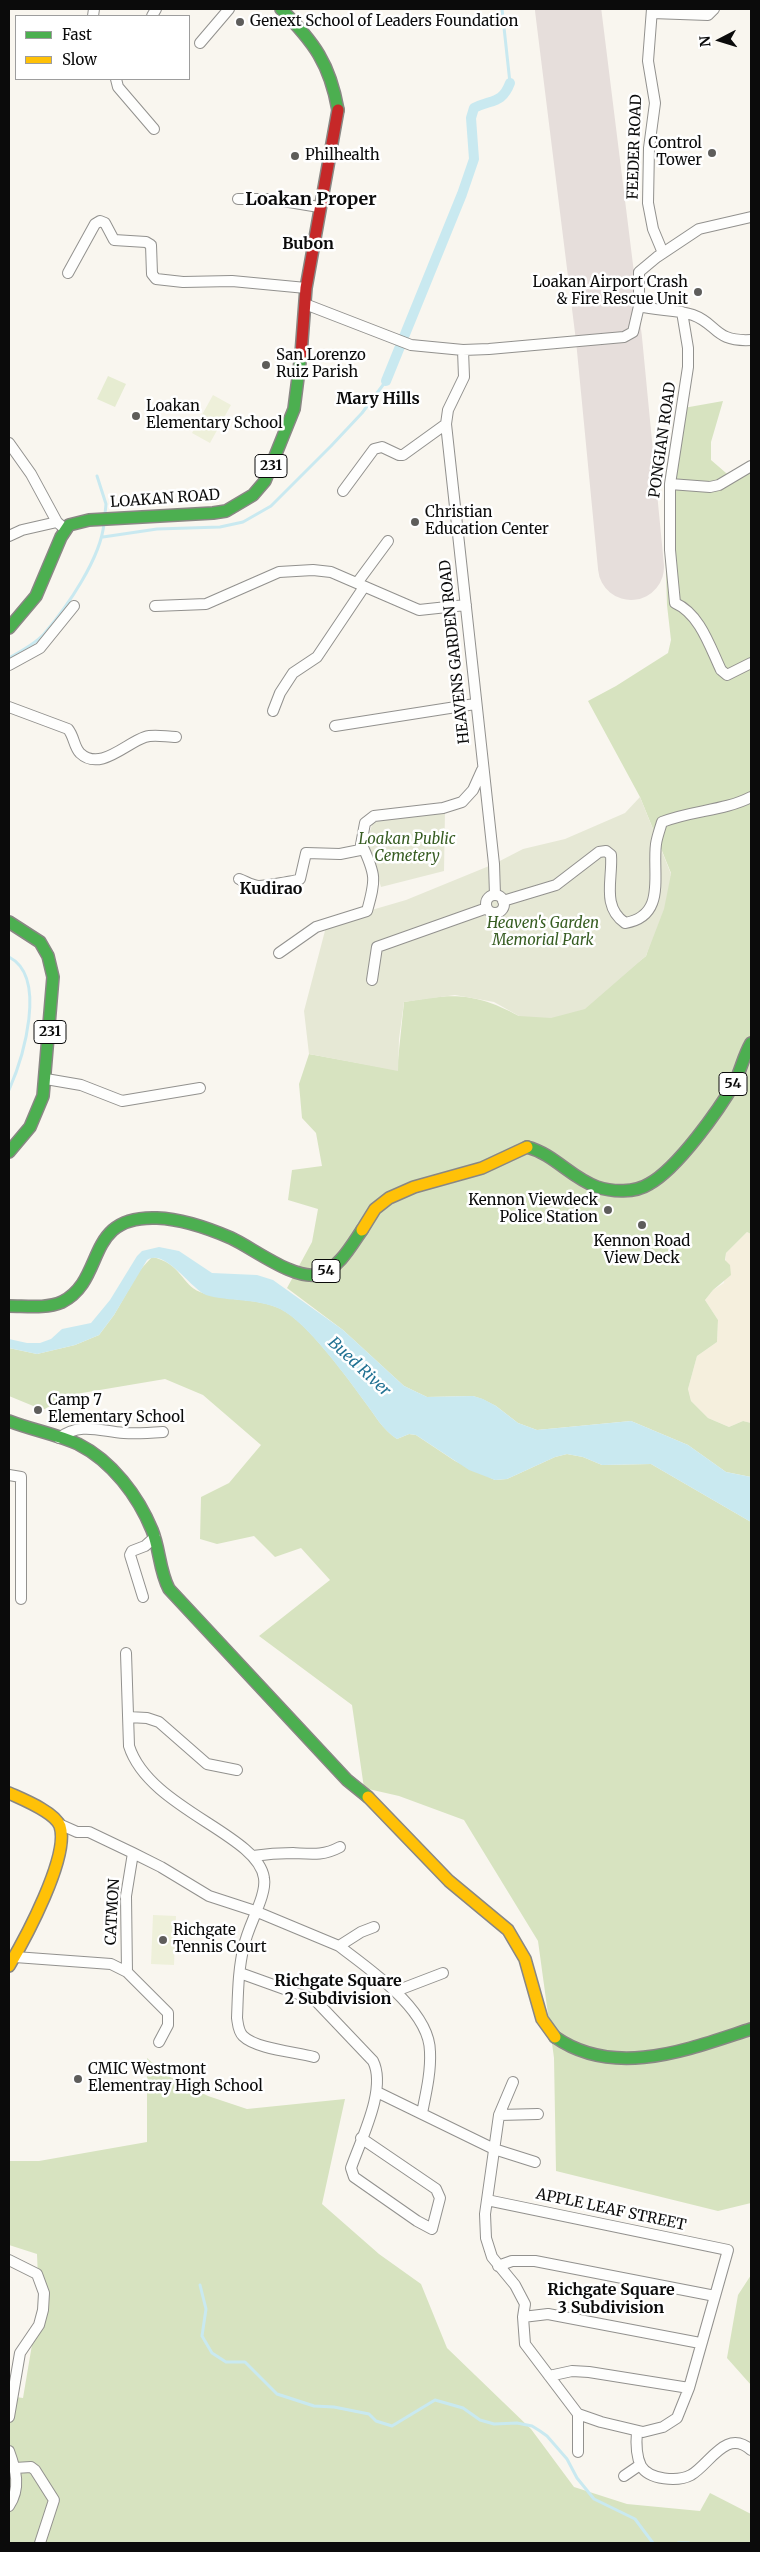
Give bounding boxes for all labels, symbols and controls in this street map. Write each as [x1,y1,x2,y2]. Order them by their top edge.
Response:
place label: Genext School of Leaders Foundation [250,13,519,31]
legend [15,15,190,80]
north arrow [695,15,745,65]
marker: Genext School of Leaders Foundation [234,16,246,28]
text: Fast [62,25,92,44]
text: N [696,35,715,48]
text: Slow [62,50,97,69]
street label: FEEDER ROAD [624,94,646,200]
place label: Control Tower [648,135,702,170]
place label: Philhealth [305,147,380,165]
marker: Control Tower [706,147,718,159]
marker: Philhealth [289,150,301,162]
district label: Loakan Proper [245,189,377,211]
district label: Bubon [282,234,334,254]
place label: Loakan Airport Crash & Fire Rescue Unit [532,274,688,309]
marker: Loakan Airport Crash & Fire Rescue Unit [692,286,704,298]
place label: San Lorenzo Ruiz Parish [276,347,366,382]
marker: San Lorenzo Ruiz Parish [260,359,272,371]
street label: PONGIAN ROAD [646,381,680,499]
district label: Mary Hills [336,389,420,409]
place label: Loakan Elementary School [146,398,283,433]
marker: Loakan Elementary School [130,410,142,422]
road number: 231 [255,454,287,478]
street label: LOAKAN ROAD [109,486,221,512]
place label: Christian Education Center [425,504,549,539]
marker: Christian Education Center [409,516,421,528]
street label: HEAVENS GARDEN ROAD [436,559,474,745]
park label: Loakan Public Cemetery [358,831,456,866]
district label: Kudirao [240,879,302,899]
park label: Heaven's Garden Memorial Park [487,915,599,950]
road number: 231 [34,1020,66,1044]
road number: 54 [719,1072,747,1096]
place label: Kennon Viewdeck Police Station [468,1192,598,1227]
marker: Kennon Viewdeck Police Station [602,1204,614,1216]
marker: Kennon Road View Deck [636,1219,648,1231]
place label: Kennon Road View Deck [594,1233,690,1268]
road number: 54 [312,1260,340,1282]
water label: Bued River [324,1333,394,1401]
place label: Camp 7 Elementary School [48,1392,185,1427]
marker: Camp 7 Elementary School [32,1404,44,1416]
street label: CATMON [102,1878,124,1946]
place label: Richgate Tennis Court [173,1922,267,1957]
marker: Richgate Tennis Court [157,1934,169,1946]
district label: Richgate Square 2 Subdivision [274,1971,402,2009]
place label: CMIC Westmont Elementray High School [88,2061,263,2096]
marker: CMIC Westmont Elementray High School [72,2073,84,2085]
street label: APPLE LEAF STREET [534,2185,688,2235]
district label: Richgate Square 3 Subdivision [547,2280,675,2318]

